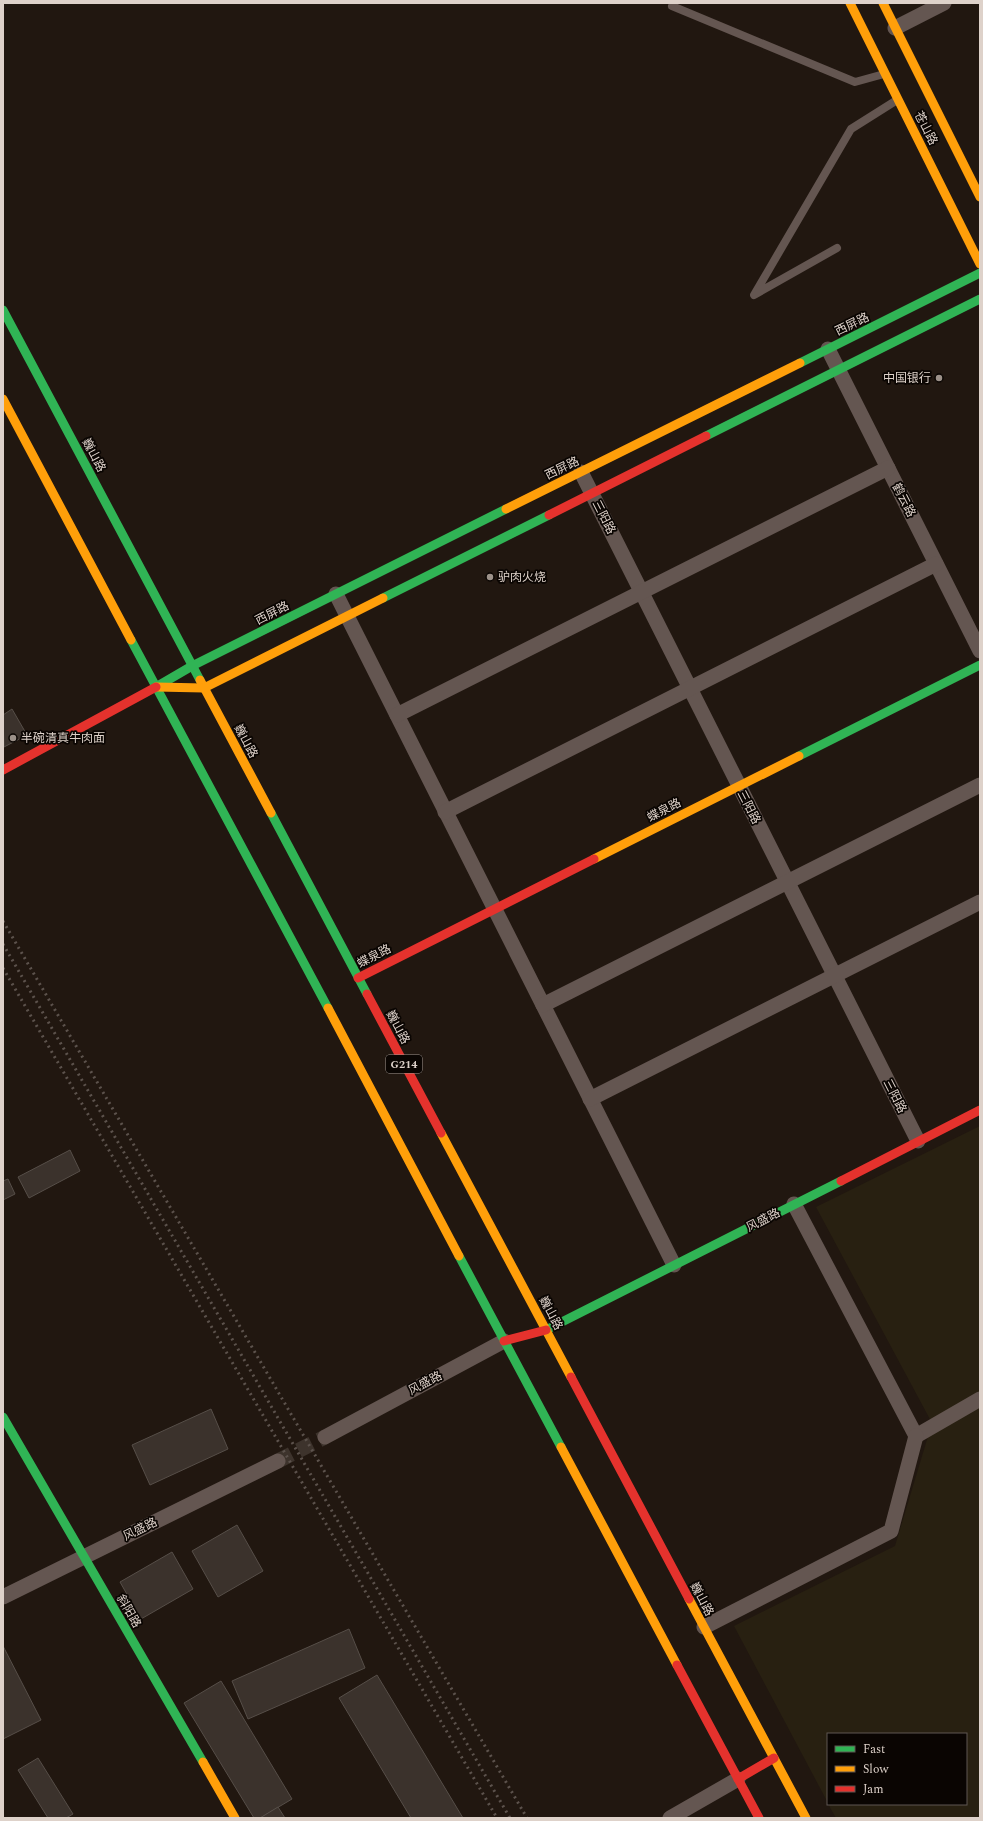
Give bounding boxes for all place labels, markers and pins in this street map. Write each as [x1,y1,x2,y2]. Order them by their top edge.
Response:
place label: 中国银行 [883,369,931,388]
marker: 中国银行 [934,373,944,383]
place label: 驴肉火烧 [498,568,546,587]
marker: 驴肉火烧 [485,572,495,582]
place label: 半碗清真牛肉面 [21,729,105,748]
marker: 半碗清真牛肉面 [8,733,18,743]

